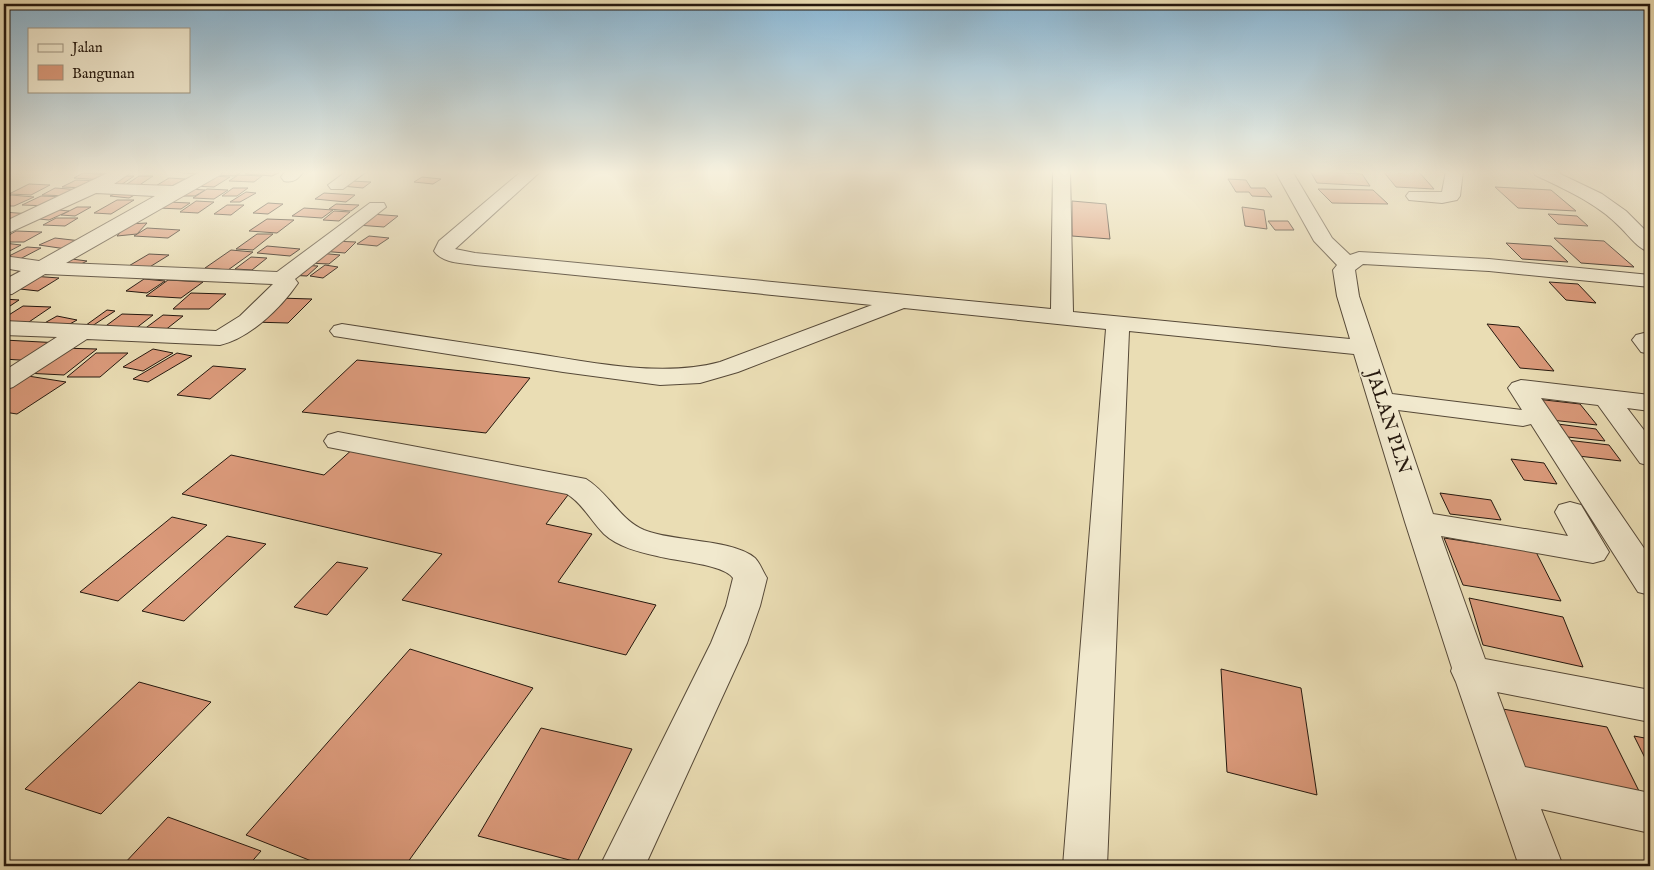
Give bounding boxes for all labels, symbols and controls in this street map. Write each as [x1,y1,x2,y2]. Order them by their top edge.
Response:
legend [28,28,190,92]
text: Jalan [70,38,103,57]
text: Bangunan [72,64,135,83]
street label: JALAN PLN [1359,365,1416,477]

